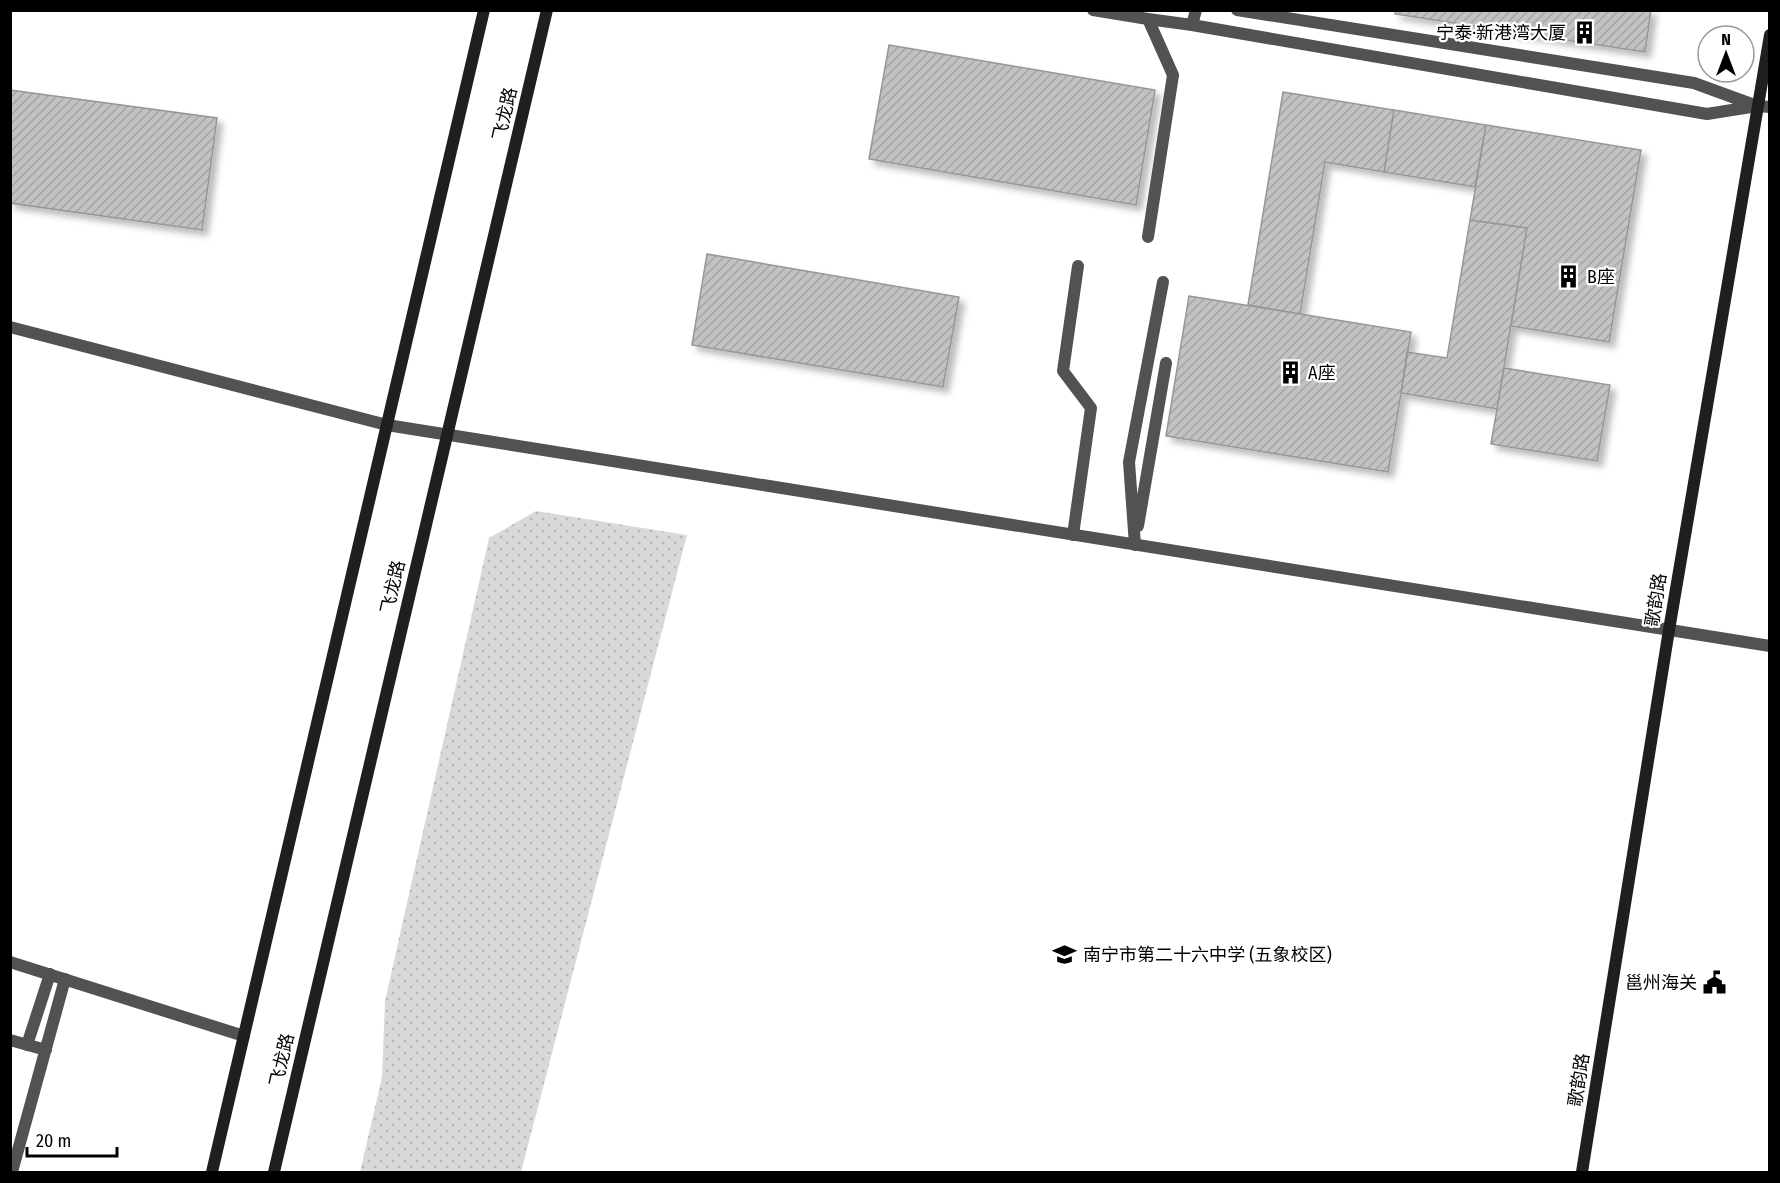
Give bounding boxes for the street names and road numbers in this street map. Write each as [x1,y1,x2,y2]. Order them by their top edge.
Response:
street label: 飞龙路 [488,85,522,143]
street label: 飞龙路 [376,558,410,616]
street label: 歌韵路 [1641,572,1671,628]
street label: 飞龙路 [265,1031,299,1089]
street label: 歌韵路 [1564,1052,1594,1108]

